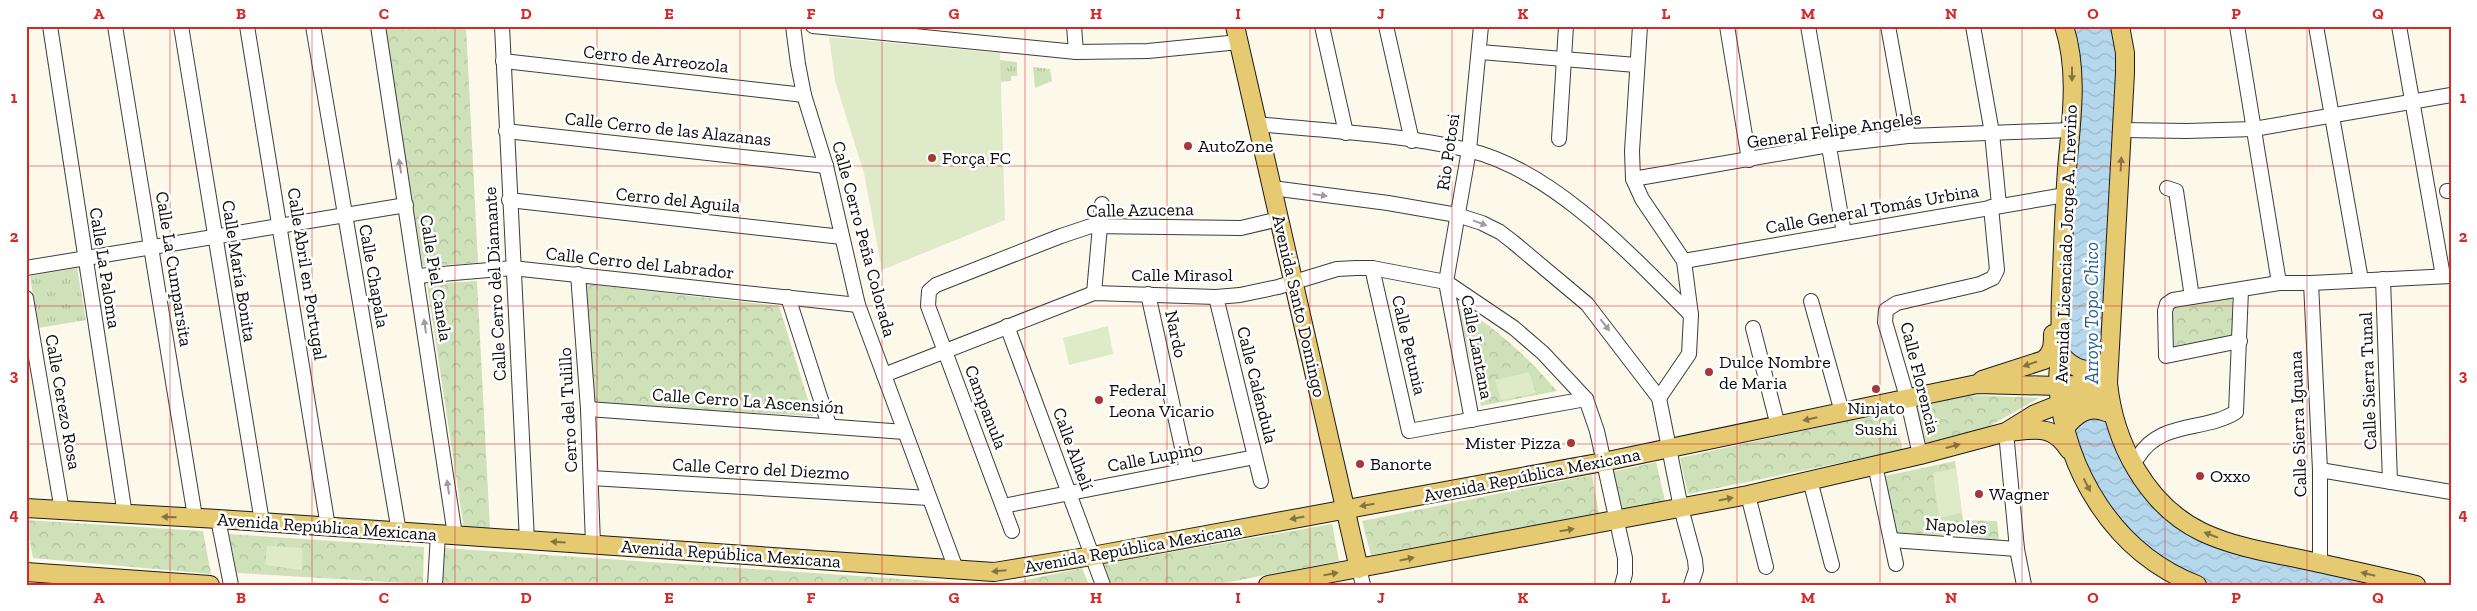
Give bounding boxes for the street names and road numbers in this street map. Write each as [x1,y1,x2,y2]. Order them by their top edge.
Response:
street label: Cerro de Arreozola [582,40,730,78]
street label: Avenida Licenciado Jorge A. Treviño [2050,104,2082,384]
street label: Calle Cerro de las Alazanas [564,107,772,151]
street label: General Felipe Angeles [1745,107,1923,153]
street label: Rio Potosi [1432,112,1464,192]
street label: Calle Cerro Peña Colorada [827,139,901,340]
street label: Calle General Tomás Urbina [1764,179,1981,239]
street label: Cerro del Aguila [615,183,742,218]
street label: Calle Abril en Portugal [282,186,332,362]
street label: Calle Cerro del Diamante [479,186,511,382]
street label: Calle La Cumparsita [151,190,197,348]
street label: Calle Azucena [1086,198,1194,222]
street label: Calle María Bonita [217,199,261,344]
street label: Calle La Paloma [85,206,125,330]
street label: Calle Piel Canela [415,213,457,343]
street label: Avenida Santo Domingo [1267,213,1331,399]
street label: Calle Chapala [354,222,394,330]
street label: Calle Cerro del Labrador [545,242,735,284]
street label: Calle Mirasol [1131,264,1233,286]
street label: Calle Petunia [1387,293,1431,397]
street label: Calle Lantana [1456,293,1498,401]
street label: Nardo [1160,308,1192,360]
street label: Calle Sierra Tunal [2355,311,2381,450]
street label: Calle Florencia [1895,320,1945,437]
street label: Calle Caléndula [1232,324,1282,446]
street label: Calle Cerezo Rosa [40,333,86,472]
street label: Cerro del Tulillo [554,347,582,473]
street label: Calle Sierra Iguana [2284,350,2312,498]
street label: Campanula [960,362,1012,452]
street label: Calle Cerro La Ascensión [651,383,845,419]
street label: Calle Alhelí [1048,404,1098,494]
street label: Calle Lupino [1105,437,1205,477]
street label: Avenida República Mexicana [1422,443,1642,507]
street label: Calle Cerro del Diezmo [672,453,850,485]
street label: Avenida República Mexicana [216,508,438,546]
street label: Napoles [1924,513,1988,539]
street label: Avenida República Mexicana [1023,518,1244,578]
street label: Avenida República Mexicana [620,535,842,573]

